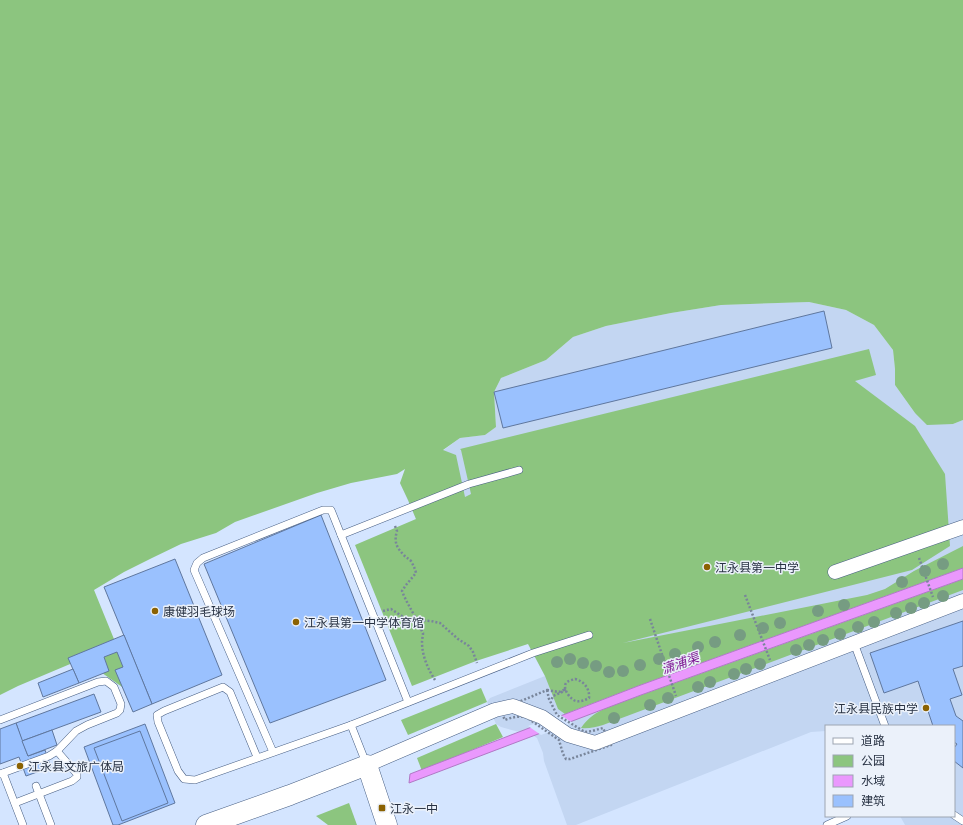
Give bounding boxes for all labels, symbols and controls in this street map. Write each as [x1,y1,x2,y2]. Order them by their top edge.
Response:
place label: 江永县第一中学 [715,559,799,576]
marker: 江永县第一中学 [702,562,712,572]
place label: 康健羽毛球场 [163,603,235,620]
marker: 康健羽毛球场 [150,606,160,616]
place label: 江永县第一中学体育馆 [304,614,424,631]
marker: 江永县第一中学体育馆 [291,617,301,627]
water label: 潇浦渠 [659,647,703,678]
place label: 江永县民族中学 [834,700,918,717]
marker: 江永县民族中学 [921,703,931,713]
legend [825,725,955,817]
text: 道路 [861,732,885,749]
text: 公园 [861,752,885,769]
place label: 江永县文旅广体局 [28,758,124,775]
marker: 江永县文旅广体局 [15,761,25,771]
text: 水域 [861,772,885,789]
text: 建筑 [861,792,885,809]
place label: 江永一中 [390,800,438,817]
marker: 江永一中 [377,803,387,813]

